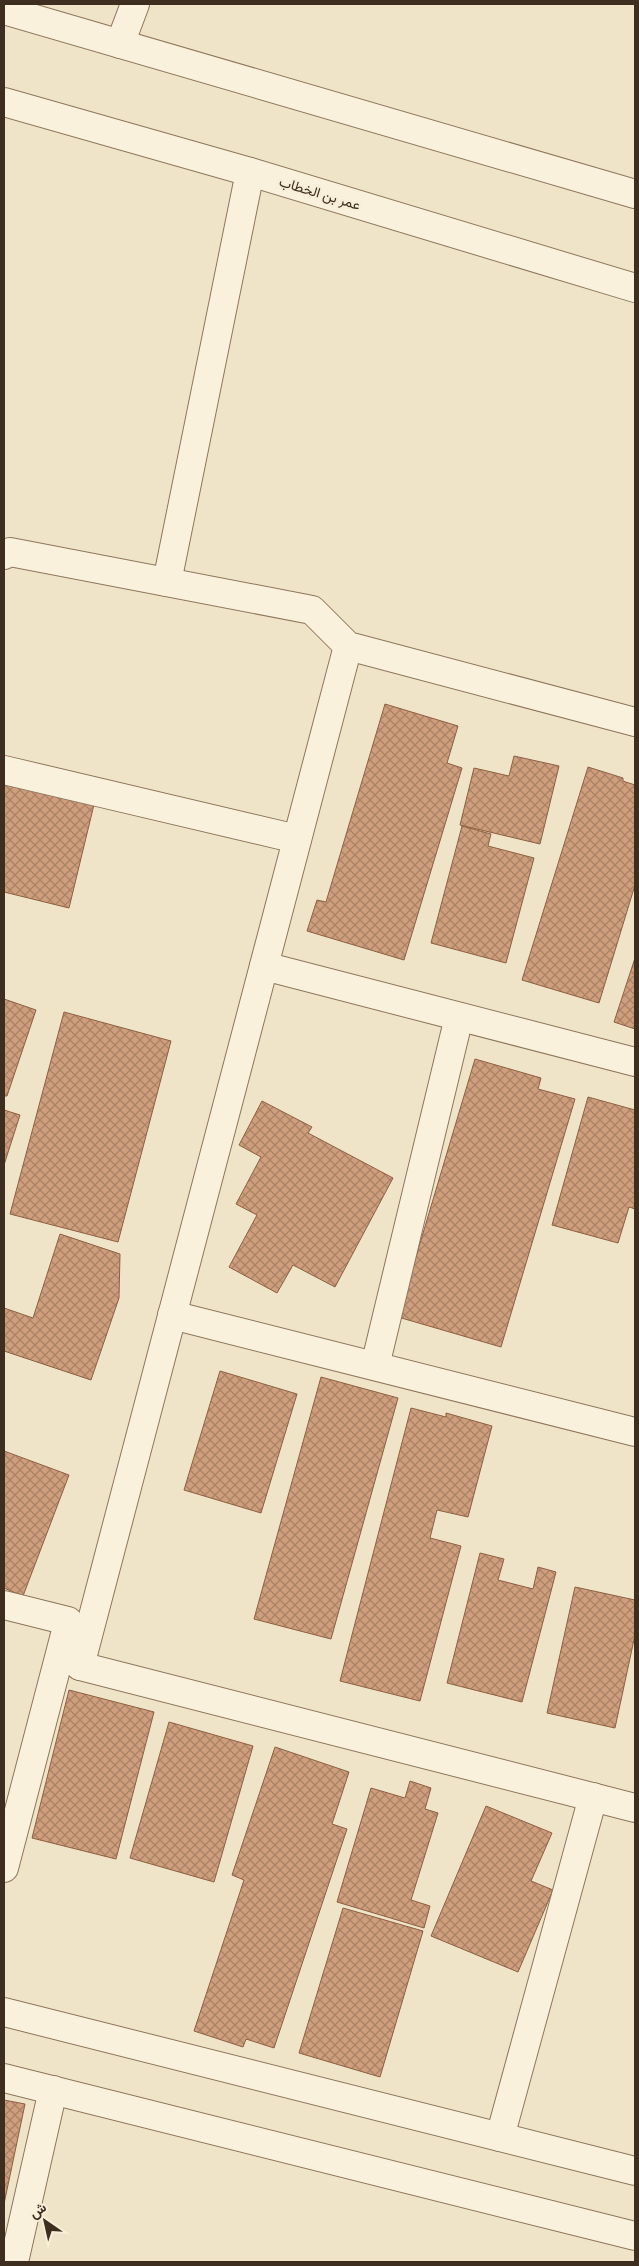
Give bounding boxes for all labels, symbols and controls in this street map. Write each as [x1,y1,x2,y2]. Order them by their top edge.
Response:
street label: عمر بن الخطاب [277,174,362,214]
north arrow [20,2196,70,2246]
text: ش [27,2200,50,2222]

